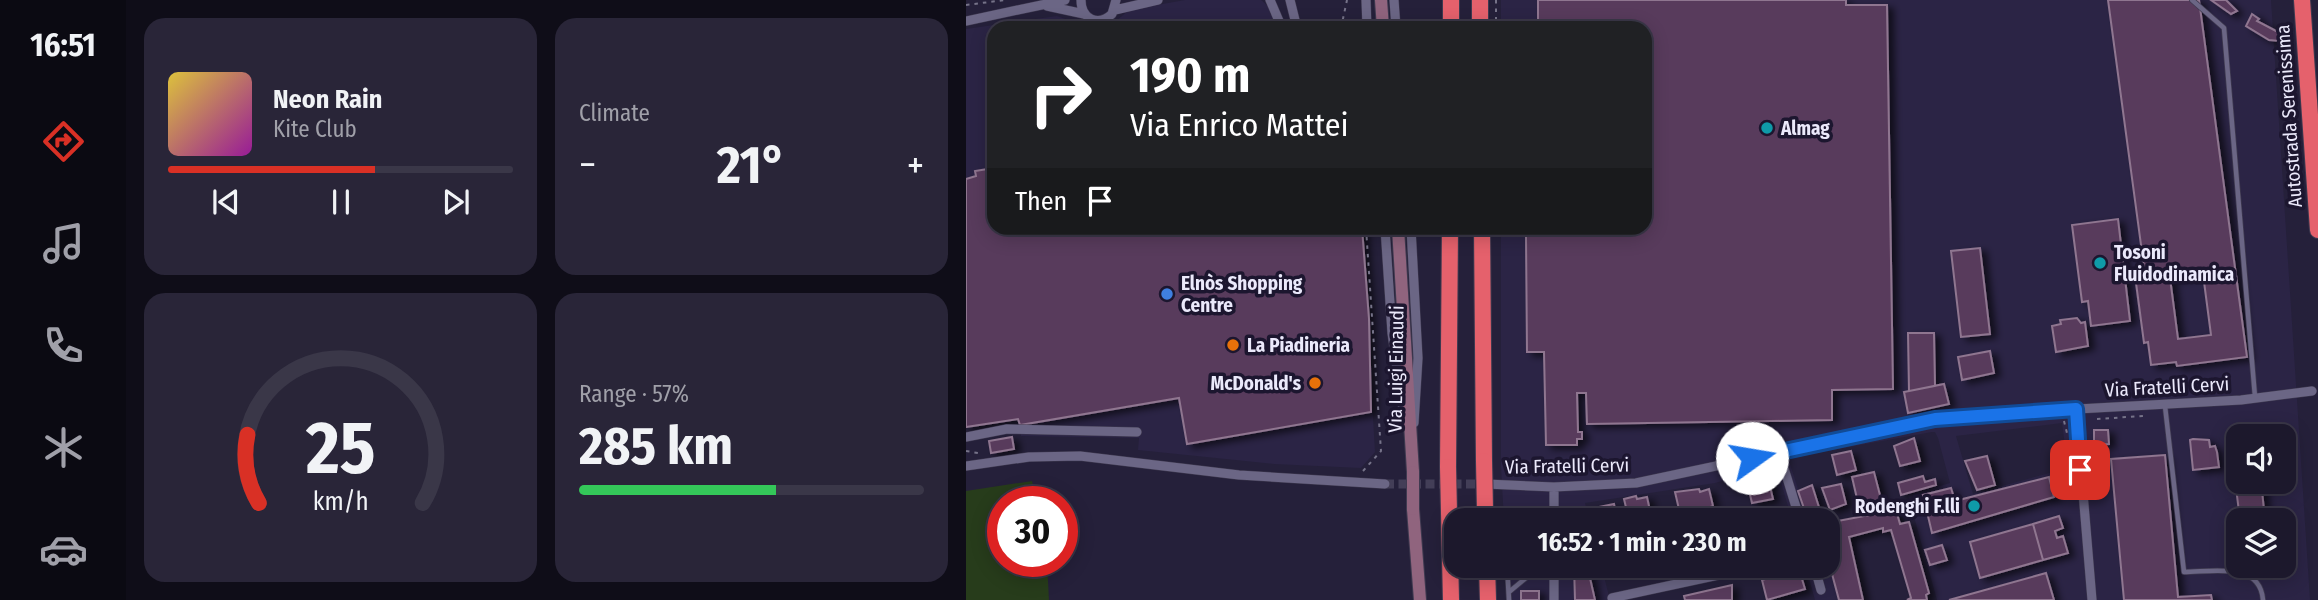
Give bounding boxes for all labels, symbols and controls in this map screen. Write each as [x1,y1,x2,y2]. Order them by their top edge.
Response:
street label: Autostrada Serenissima [2271,24,2307,208]
text: 16:51 [30,26,96,64]
text: 190 m [1130,46,1250,105]
icon: right [1015,49,1106,140]
text: Neon Rain [273,84,382,115]
text: Climate [579,99,650,127]
text: Via Enrico Mattei [1130,106,1349,144]
text: Kite Club [273,115,357,143]
icon: directions [39,117,88,166]
place label: Almag [1780,117,1830,140]
marker: Almag [1759,120,1775,136]
text: 21° [717,134,786,197]
text: − [579,142,596,188]
text: + [907,142,924,188]
icon: arrive [1081,182,1119,220]
icon: previous [207,183,245,221]
icon: pause [322,183,360,221]
icon: next [437,183,475,221]
text: Then [1015,186,1067,217]
icon: music [39,219,88,268]
place label: Tosoni Fluidodinamica [2114,241,2234,286]
marker: Tosoni Fluidodinamica [2092,255,2108,271]
place label: Elnòs Shopping Centre [1181,272,1303,317]
marker: Elnòs Shopping Centre [1159,286,1175,302]
street label: Via Luigi Einaudi [1383,305,1409,433]
icon: phone [39,321,88,370]
place label: La Piadineria [1247,334,1350,357]
marker: La Piadineria [1225,337,1241,353]
place label: McDonald's [1211,372,1302,395]
street label: Via Fratelli Cervi [2104,372,2230,402]
marker: McDonald's [1307,375,1323,391]
text: Range · 57% [579,380,689,408]
text: 25 [305,406,375,493]
text: 285 km [579,415,733,478]
position arrow [1715,421,1789,495]
icon: climate [39,423,88,472]
map controls [2226,424,2296,578]
button: sound [2226,424,2296,494]
pin [2050,440,2110,500]
icon: arrive [2061,451,2099,489]
street label: Via Fratelli Cervi [1505,453,1629,479]
speed limit sign: 30 [987,486,1078,577]
text: km/h [313,487,368,517]
place label: Rodenghi F.lli [1855,495,1960,518]
marker: Rodenghi F.lli [1966,498,1982,514]
button: layers [2226,508,2296,578]
icon: car [39,525,88,574]
text: 16:52 · 1 min · 230 m [1537,527,1747,558]

